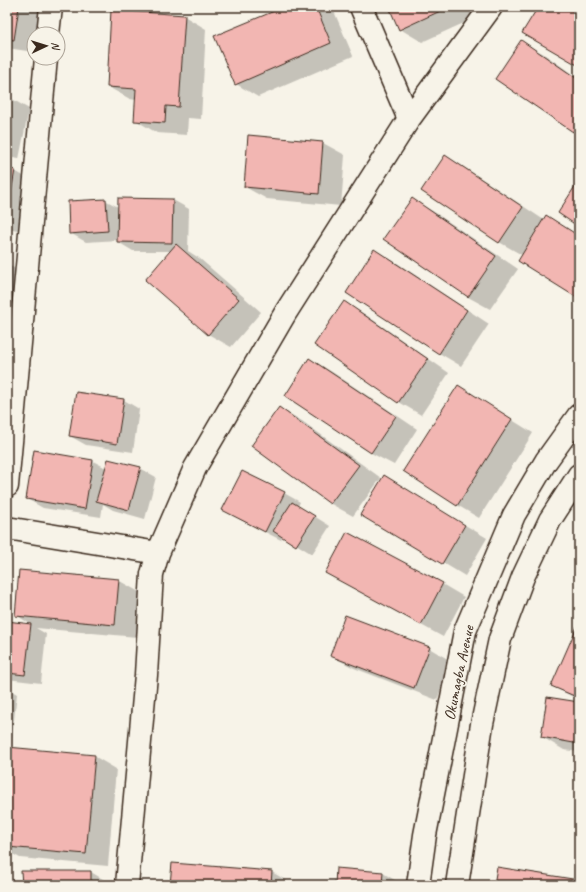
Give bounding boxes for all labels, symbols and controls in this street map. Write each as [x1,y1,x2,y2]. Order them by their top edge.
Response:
north arrow [26,26,66,66]
text: N [49,41,63,51]
street label: Okumagba Avenue [439,622,479,722]

